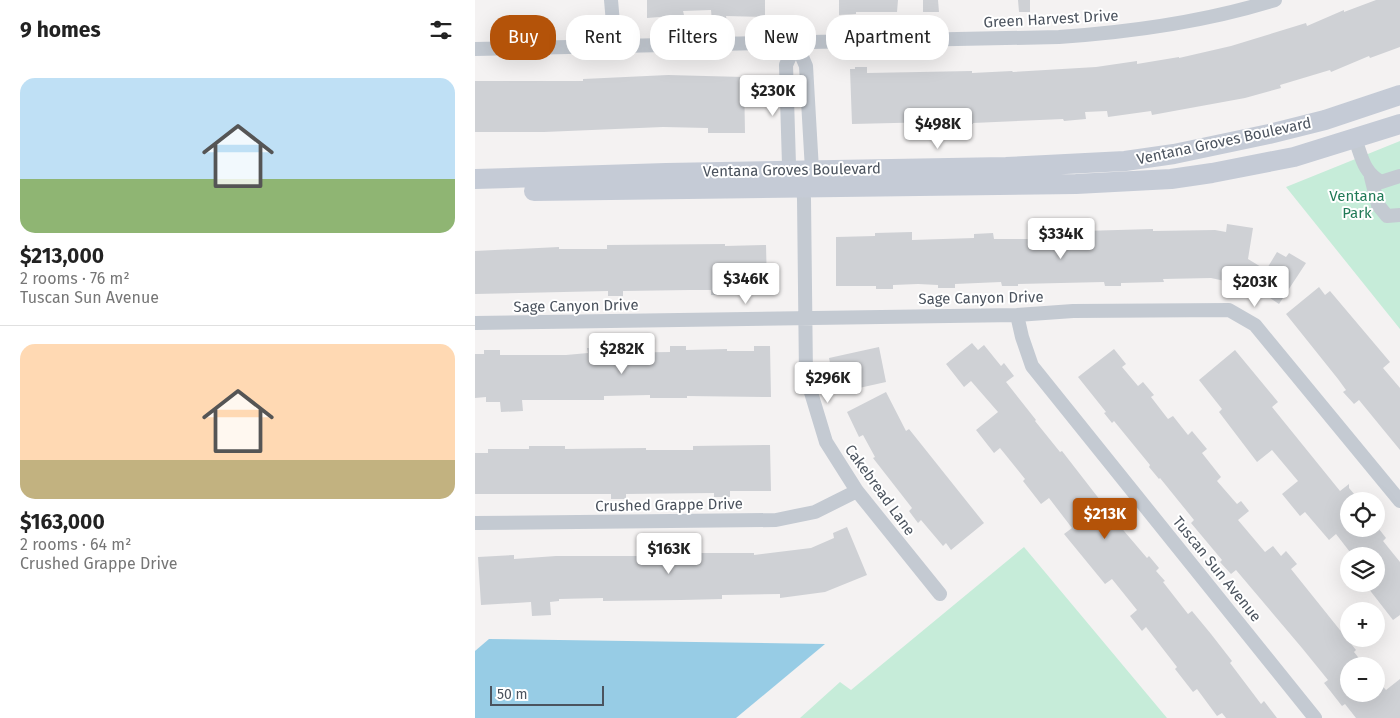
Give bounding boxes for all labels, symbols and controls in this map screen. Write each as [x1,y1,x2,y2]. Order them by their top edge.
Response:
street label: Green Harvest Drive [983,6,1119,32]
chip: Buy [490,15,556,60]
chip: Rent [566,15,640,60]
chip: Filters [650,15,735,60]
chip: New [745,15,816,60]
chip: Apartment [826,15,949,60]
icon: filters [427,16,455,44]
text: 9 homes [20,17,101,43]
pin: $230K [738,74,808,117]
text: $230K [751,81,795,100]
pin: $498K [903,108,973,150]
icon: home [193,111,283,201]
text: $498K [915,114,961,133]
street label: Ventana Groves Boulevard [1135,114,1313,168]
street label: Ventana Groves Boulevard [703,159,881,181]
park label: Ventana Park [1329,187,1385,222]
pin: $334K [1026,218,1096,260]
text: $334K [1039,224,1083,243]
text: $213,000 [20,243,104,269]
pin: $346K [711,262,781,305]
pin: $203K [1220,266,1290,308]
text: 2 rooms · 76 m² [20,269,130,288]
text: $346K [723,269,769,288]
text: $203K [1233,272,1277,291]
text: Tuscan Sun Avenue [20,288,159,307]
street label: Sage Canyon Drive [918,288,1044,308]
street label: Sage Canyon Drive [513,296,639,316]
pin: $282K [587,332,657,375]
text: $282K [600,339,644,358]
pin: $296K [793,362,863,404]
text: $296K [806,368,850,387]
icon: home [193,376,283,466]
street label: Cakebread Lane [841,441,919,539]
map controls [1340,492,1385,702]
button: locate [1340,492,1385,537]
street label: Crushed Grappe Drive [595,495,743,515]
pin: $213K [1070,498,1140,540]
text: $213K [1084,504,1126,523]
text: $163,000 [20,509,105,535]
street label: Tuscan Sun Avenue [1169,513,1265,625]
pin: $163K [634,532,704,575]
text: 2 rooms · 64 m² [20,535,131,554]
text: $163K [648,539,690,558]
button: layers [1340,547,1385,592]
text: Crushed Grappe Drive [20,554,178,573]
button: + [1340,602,1385,647]
button: − [1340,657,1385,702]
scale bar [490,683,604,706]
text: 50 m [497,686,528,703]

